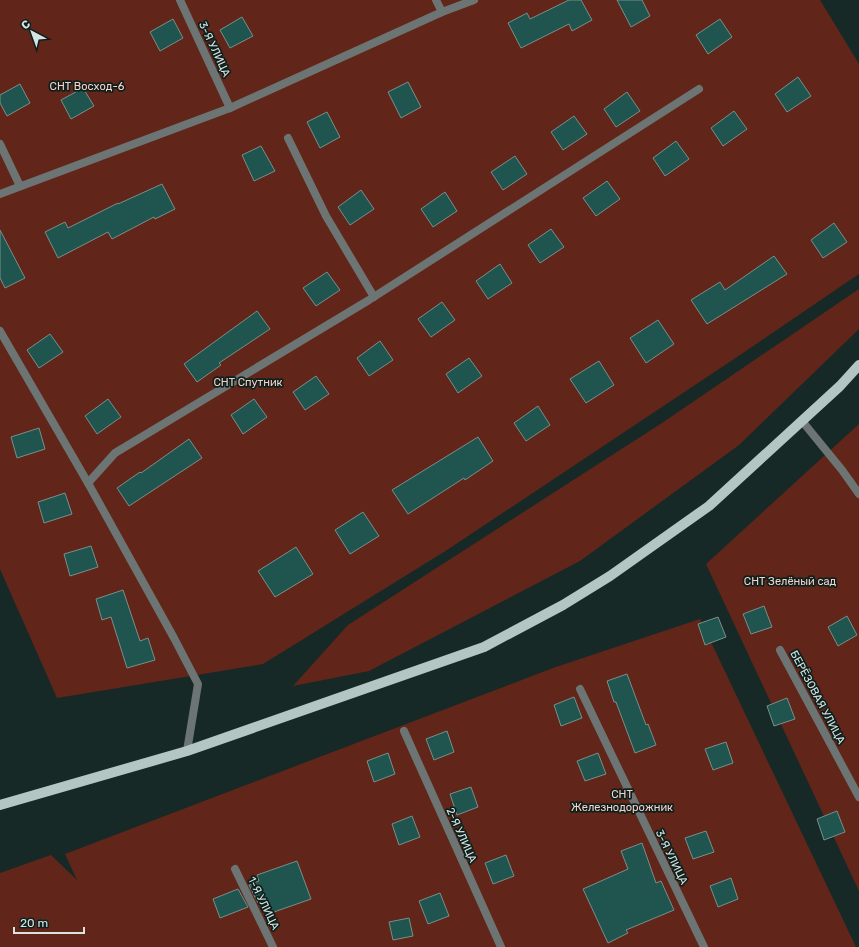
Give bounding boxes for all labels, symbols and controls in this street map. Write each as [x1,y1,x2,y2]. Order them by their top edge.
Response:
north arrow [12,12,52,52]
text: С [19,17,33,32]
street label: 3-Я УЛИЦА [196,20,233,79]
park label: СНТ Восход-6 [50,80,125,93]
park label: СНТ Спутник [213,376,283,389]
park label: СНТ Зелёный сад [744,575,837,588]
street label: БЕРЁЗОВАЯ УЛИЦА [787,648,848,747]
park label: СНТ Железнодорожник [571,788,673,814]
street label: 2-Я УЛИЦА [444,806,480,865]
street label: 3-Я УЛИЦА [653,828,691,887]
street label: 1-Я УЛИЦА [245,875,282,932]
scale bar [14,909,84,935]
text: 20 m [20,916,48,930]

